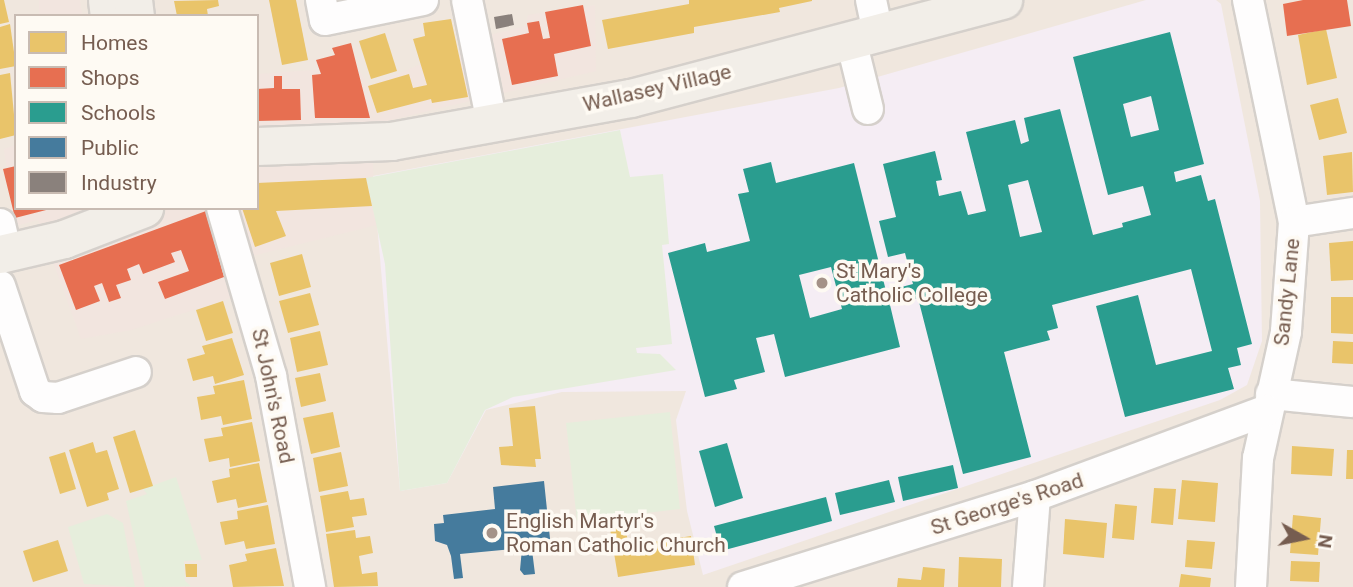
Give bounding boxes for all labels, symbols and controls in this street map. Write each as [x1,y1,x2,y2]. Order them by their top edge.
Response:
legend [14,14,259,210]
text: Homes [81,31,148,55]
street label: Wallasey Village [580,59,734,117]
text: Shops [81,66,140,90]
text: Schools [81,101,156,125]
text: Public [81,136,139,160]
text: Industry [81,171,157,195]
street label: Sandy Lane [1269,237,1305,347]
place label: St Mary's Catholic College [836,258,988,308]
marker: St Mary's Catholic College [814,275,830,291]
street label: St John's Road [246,326,300,466]
street label: St George's Road [928,467,1086,541]
north arrow [1269,503,1339,573]
place label: English Martyr's Roman Catholic Church [506,508,726,558]
marker: English Martyr's Roman Catholic Church [484,525,500,541]
text: N [1313,533,1338,550]

